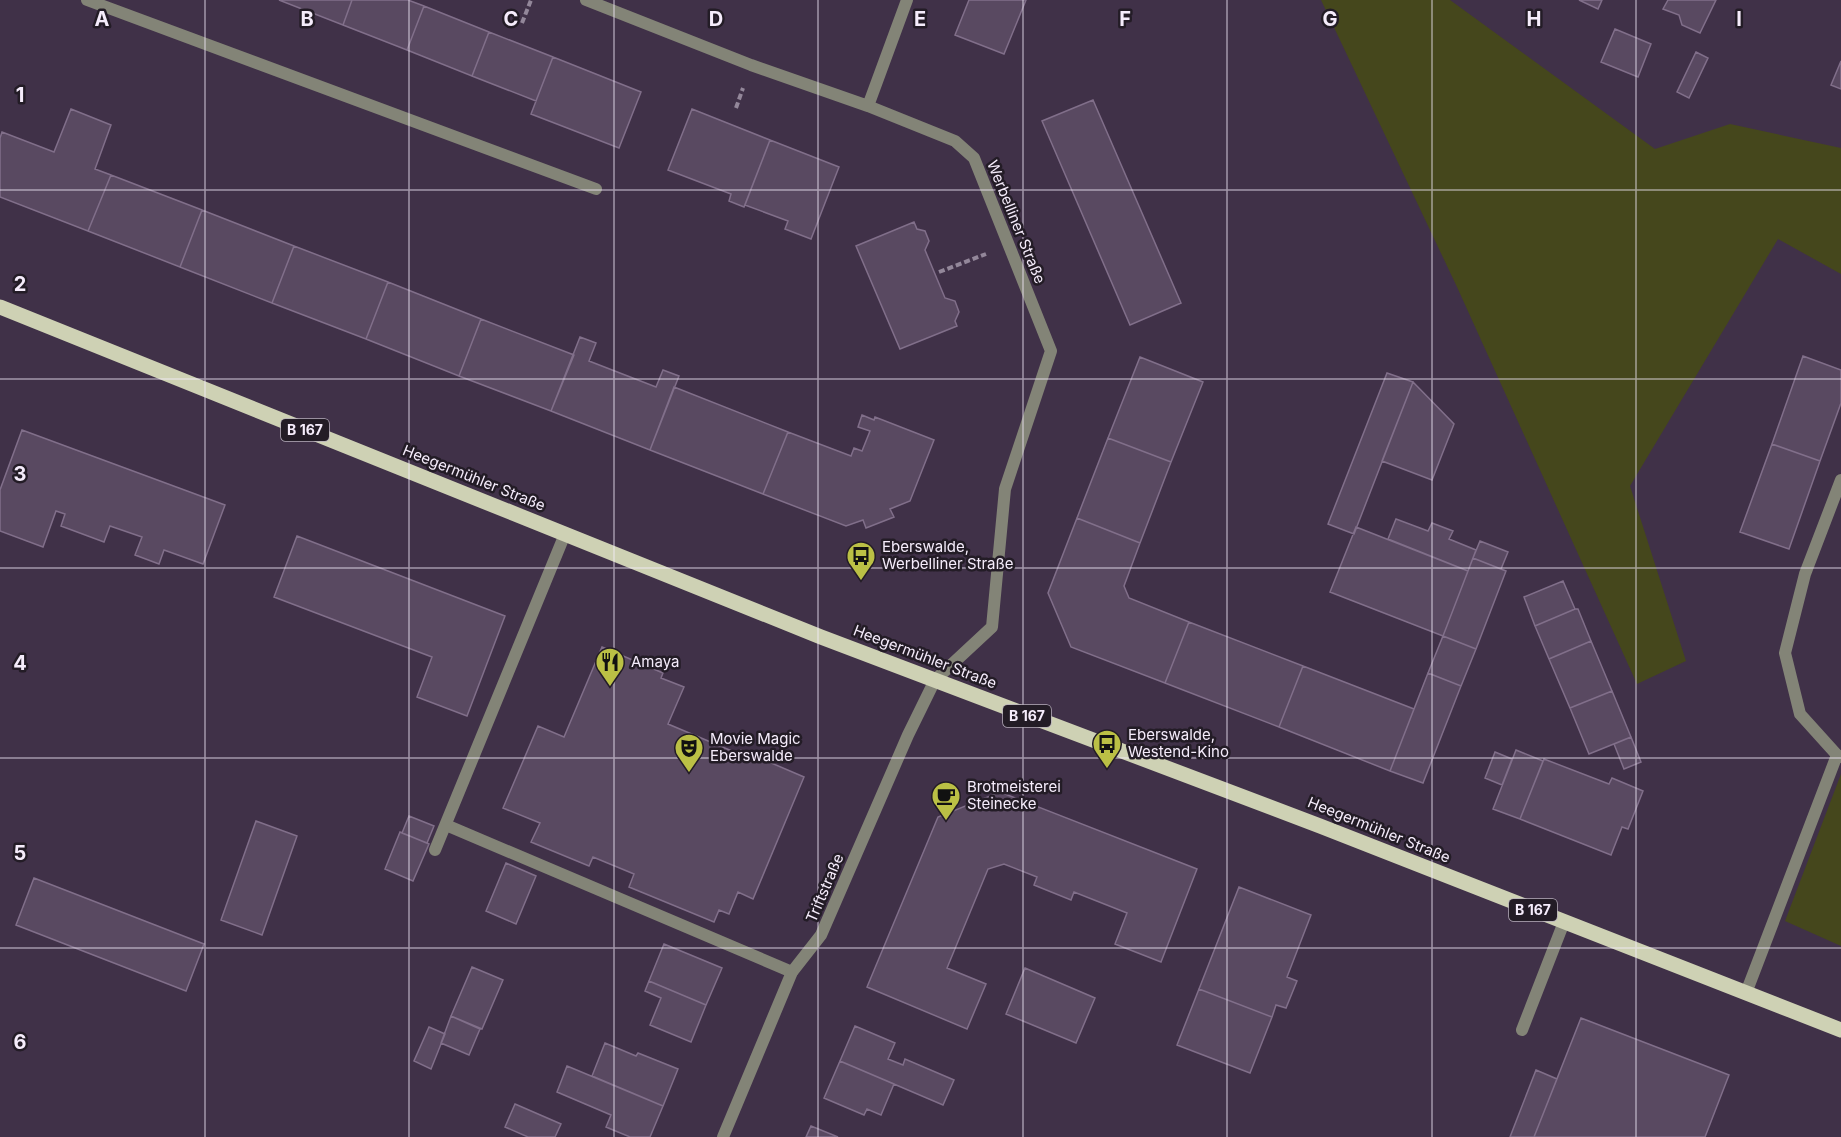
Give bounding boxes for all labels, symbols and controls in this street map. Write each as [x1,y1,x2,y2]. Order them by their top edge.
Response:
text: A [95,7,110,31]
text: B [300,7,314,31]
text: C [504,7,518,31]
text: D [709,7,723,31]
text: E [914,7,926,31]
text: F [1119,7,1131,31]
text: G [1322,7,1338,31]
text: H [1527,7,1541,31]
text: I [1736,7,1742,31]
text: 1 [16,83,24,107]
street label: Werbelliner Straße [983,157,1050,286]
text: 2 [14,272,26,296]
road number: B 167 [281,419,329,441]
street label: Heegermühler Straße [400,440,548,515]
text: 3 [14,462,26,486]
place label: Eberswalde, Werbelliner Straße [882,537,1014,573]
bus stop icon: Eberswalde, Werbelliner Straße [845,540,877,582]
street label: Heegermühler Straße [851,620,1000,693]
restaurant icon: Amaya [594,646,626,688]
text: 4 [13,651,27,675]
place label: Amaya [631,652,679,671]
road number: B 167 [1003,705,1051,727]
place label: Eberswalde, Westend-Kino [1128,725,1229,761]
bus stop icon: Eberswalde, Westend-Kino [1091,728,1123,770]
place label: Movie Magic Eberswalde [710,729,801,765]
theatre icon: Movie Magic Eberswalde [673,732,705,774]
place label: Brotmeisterei Steinecke [967,777,1061,813]
cafe icon: Brotmeisterei Steinecke [930,780,962,822]
street label: Heegermühler Straße [1305,792,1453,867]
text: 5 [14,841,26,865]
street label: Triftstraße [802,850,848,925]
road number: B 167 [1509,899,1557,921]
text: 6 [14,1030,27,1054]

